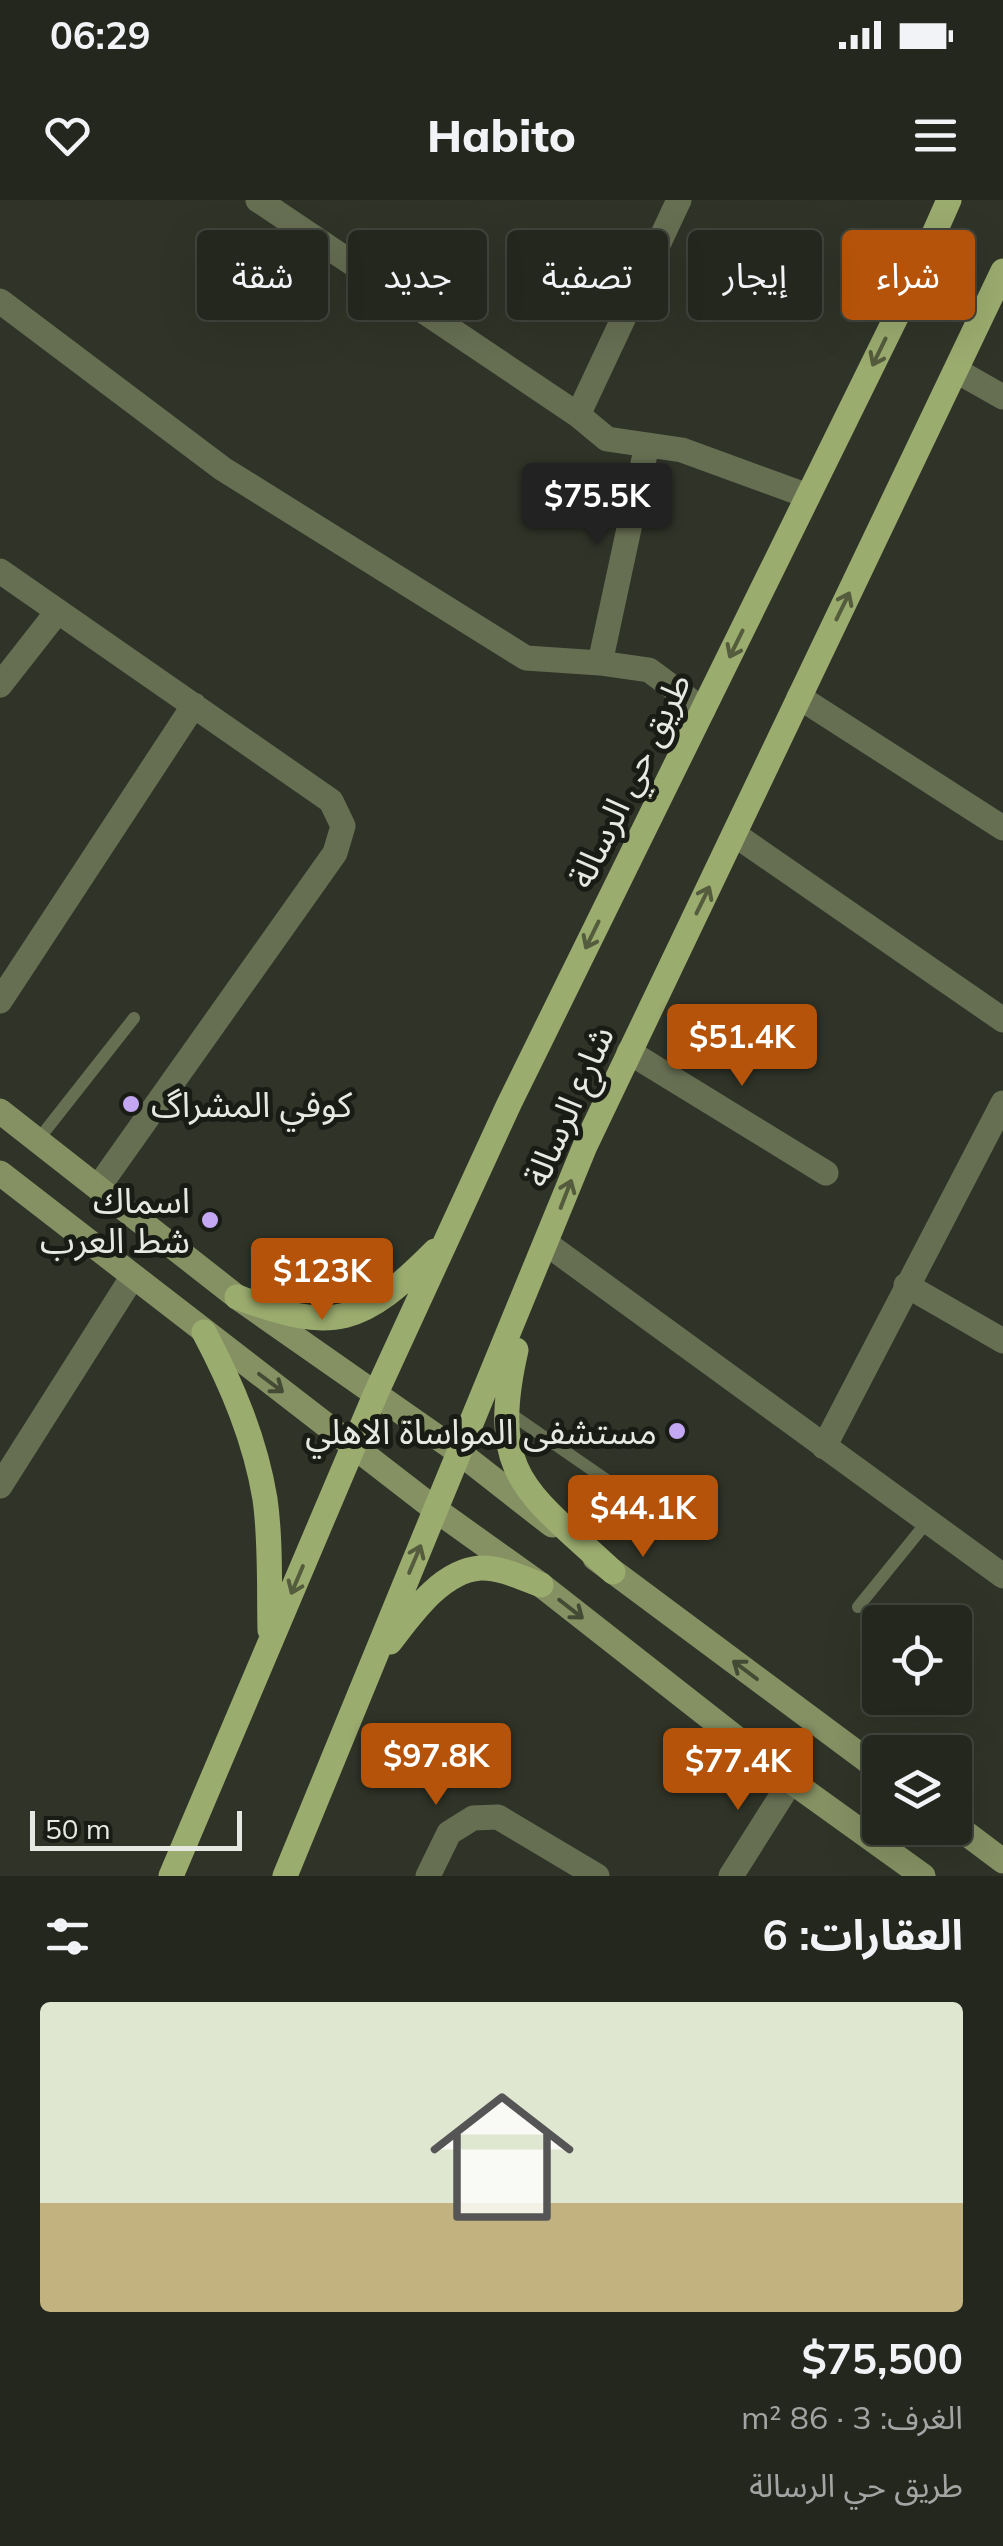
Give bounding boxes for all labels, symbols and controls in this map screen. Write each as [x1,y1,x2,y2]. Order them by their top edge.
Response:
text: 06:29 [50,11,151,59]
text: Habito [427,107,576,163]
icon: heart [40,108,95,163]
icon: menu [908,108,963,163]
chip: شقة [197,230,328,320]
chip: جديد [348,230,487,320]
chip: تصفية [507,230,668,320]
chip: إيجار [688,230,822,320]
chip: شراء [842,230,975,320]
one-way arrow [868,336,887,366]
pin: $75.5K [516,463,678,548]
text: $75.5K [544,475,650,515]
one-way arrow [834,592,853,622]
one-way arrow [725,628,744,658]
street label: طريق حي الرسالة [558,665,706,897]
one-way arrow [694,885,713,915]
one-way arrow [582,920,601,950]
pin: $51.4K [661,1004,823,1089]
text: $51.4K [689,1016,795,1056]
street label: شارع الرسالة [513,1019,628,1195]
place label: كوفي المشراگ [151,1082,352,1132]
marker: كوفي المشراگ [120,1093,142,1115]
place label: اسماك شط العرب [40,1178,190,1262]
one-way arrow [559,1180,577,1210]
marker: اسماك شط العرب [199,1209,221,1231]
pin: $123K [252,1238,392,1323]
text: $123K [273,1250,371,1290]
one-way arrow [257,1373,284,1394]
place label: مستشفى المواساة اﻻهلي [305,1409,657,1459]
marker: مستشفى المواساة اﻻهلي [666,1420,688,1442]
pin: $44.1K [562,1475,724,1560]
text: $44.1K [590,1487,696,1527]
one-way arrow [407,1544,425,1575]
one-way arrow [287,1564,305,1594]
one-way arrow [557,1598,584,1619]
map controls [862,1605,972,1845]
button: locate [862,1605,972,1715]
one-way arrow [732,1660,759,1681]
pin: $97.8K [355,1723,517,1808]
pin: $77.4K [657,1728,819,1813]
text: $97.8K [383,1735,489,1775]
button: layers [862,1735,972,1845]
text: $77.4K [685,1740,791,1780]
scale bar [30,1806,242,1850]
text: 50 m [45,1811,111,1846]
text: العقارات: 6 [763,1908,963,1961]
icon: filters [40,1909,95,1964]
icon: home [412,2067,592,2247]
text: $75,500 [801,2332,963,2385]
text: الغرف: 3 · 86 m² [741,2397,963,2437]
text: طريق حي الرسالة [749,2465,963,2505]

